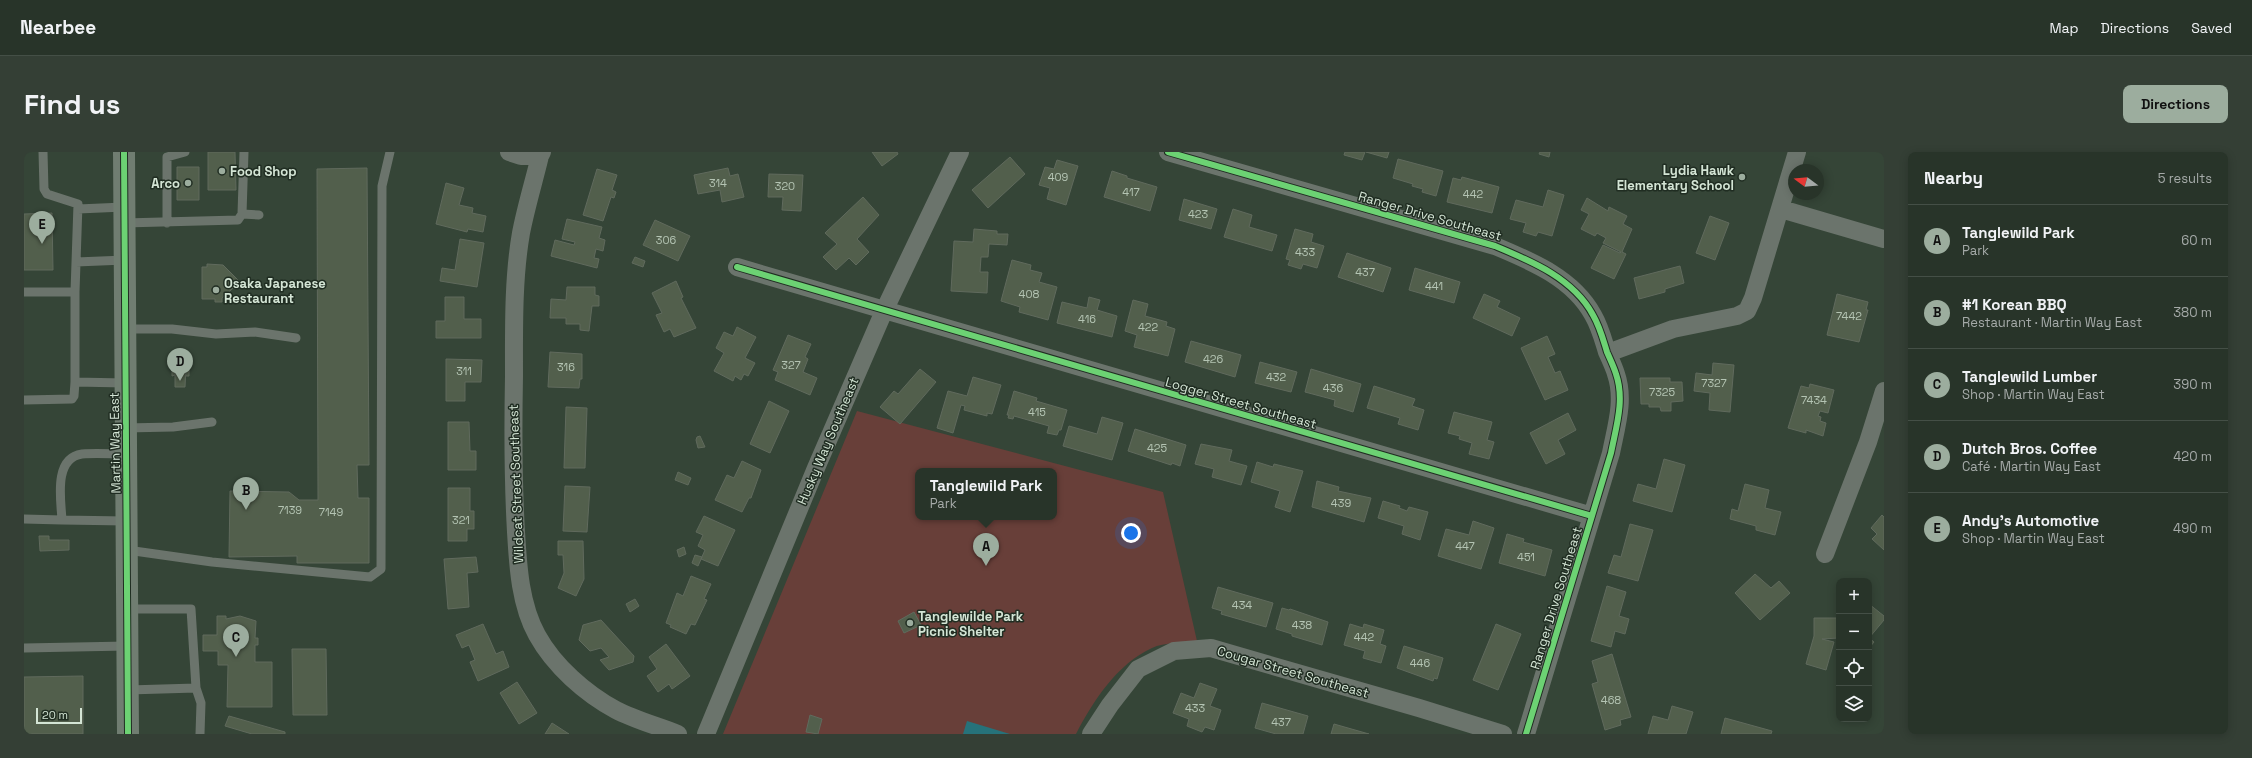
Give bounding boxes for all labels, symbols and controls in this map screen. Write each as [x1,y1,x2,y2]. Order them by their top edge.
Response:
text: Nearbee [20,15,96,40]
text: Map [2049,19,2079,37]
text: Directions [2101,19,2169,37]
text: Saved [2191,19,2232,37]
button: Directions [2123,85,2228,123]
text: Find us [24,86,121,122]
place label: Lydia Hawk Elementary School [1617,162,1735,194]
place label: Food Shop [230,163,297,180]
north arrow [1788,164,1824,200]
marker: Food Shop [217,166,227,176]
text: Nearby [1924,167,1983,189]
house number: 409 [1048,170,1069,184]
text: 5 results [2158,170,2212,187]
marker: Lydia Hawk Elementary School [1737,172,1747,182]
place label: Arco [151,175,180,192]
house number: 314 [709,176,727,190]
marker: Arco [183,178,193,188]
house number: 320 [775,179,795,193]
house number: 417 [1122,185,1140,199]
street label: Ranger Drive Southeast [1356,187,1504,245]
house number: 442 [1463,187,1484,201]
house number: 423 [1188,207,1208,221]
pin: E [29,211,55,244]
text: Tanglewild Park [1962,223,2075,242]
text: A [1933,232,1941,249]
text: 60 m [2181,232,2212,249]
house number: 306 [656,233,676,247]
text: Park [1962,242,1989,259]
house number: 433 [1295,245,1315,259]
house number: 437 [1355,265,1375,279]
place label: Osaka Japanese Restaurant [224,275,326,307]
house number: 441 [1425,279,1443,293]
marker: Osaka Japanese Restaurant [211,285,221,295]
house number: 408 [1019,287,1040,301]
text: #1 Korean BBQ [1962,295,2067,314]
text: B [1933,304,1941,321]
text: 380 m [2173,304,2212,321]
house number: 7442 [1836,309,1862,323]
house number: 416 [1078,312,1096,326]
text: Restaurant · Martin Way East [1962,314,2142,331]
house number: 422 [1138,320,1158,334]
pin: D [167,348,193,381]
house number: 426 [1203,352,1223,366]
house number: 327 [781,358,801,372]
house number: 316 [557,360,575,374]
house number: 311 [456,364,472,378]
text: Tanglewild Lumber [1962,367,2097,386]
house number: 432 [1266,370,1286,384]
street label: Logger Street Southeast [1163,373,1319,433]
street label: Husky Way Southeast [793,375,863,507]
house number: 7327 [1701,376,1727,390]
text: C [1933,376,1941,393]
text: 390 m [2173,376,2212,393]
house number: 436 [1323,381,1343,395]
house number: 7325 [1649,385,1675,399]
text: Shop · Martin Way East [1962,386,2105,403]
street label: Martin Way East [106,392,124,494]
house number: 7434 [1801,393,1827,407]
street label: Wildcat Street Southeast [505,404,527,564]
house number: 415 [1028,405,1046,419]
text: Dutch Bros. Coffee [1962,439,2097,458]
house number: 425 [1147,441,1167,455]
text: D [1933,448,1941,465]
text: 420 m [2173,448,2212,465]
text: Café · Martin Way East [1962,458,2101,475]
popup [915,468,1057,520]
text: Tanglewild Park [930,476,1042,495]
pin: B [233,477,259,510]
text: Park [930,495,957,512]
house number: 439 [1331,496,1351,510]
house number: 7139 [278,503,302,517]
house number: 7149 [319,505,343,519]
text: Andy's Automotive [1962,511,2099,530]
house number: 321 [452,513,470,527]
text: E [1933,520,1941,537]
text: 490 m [2173,520,2212,537]
your location [1121,523,1141,543]
street label: Ranger Drive Southeast [1526,525,1586,671]
text: Shop · Martin Way East [1962,530,2105,547]
pin: A [973,533,999,566]
house number: 447 [1455,539,1475,553]
house number: 451 [1517,550,1535,564]
map controls [1836,578,1872,722]
button: + [1836,578,1872,614]
house number: 434 [1232,598,1252,612]
place label: Tanglewilde Park Picnic Shelter [918,608,1024,640]
button: − [1836,614,1872,650]
marker: Tanglewilde Park Picnic Shelter [905,618,915,628]
house number: 438 [1292,618,1312,632]
pin: C [223,624,249,657]
house number: 442 [1354,630,1375,644]
street label: Cougar Street Southeast [1215,642,1371,702]
button: locate [1836,650,1872,686]
house number: 446 [1410,656,1431,670]
button: layers [1836,686,1872,722]
house number: 468 [1601,693,1621,707]
house number: 433 [1185,701,1205,715]
scale bar [36,706,82,725]
text: 20 m [42,708,68,722]
house number: 437 [1271,715,1291,729]

